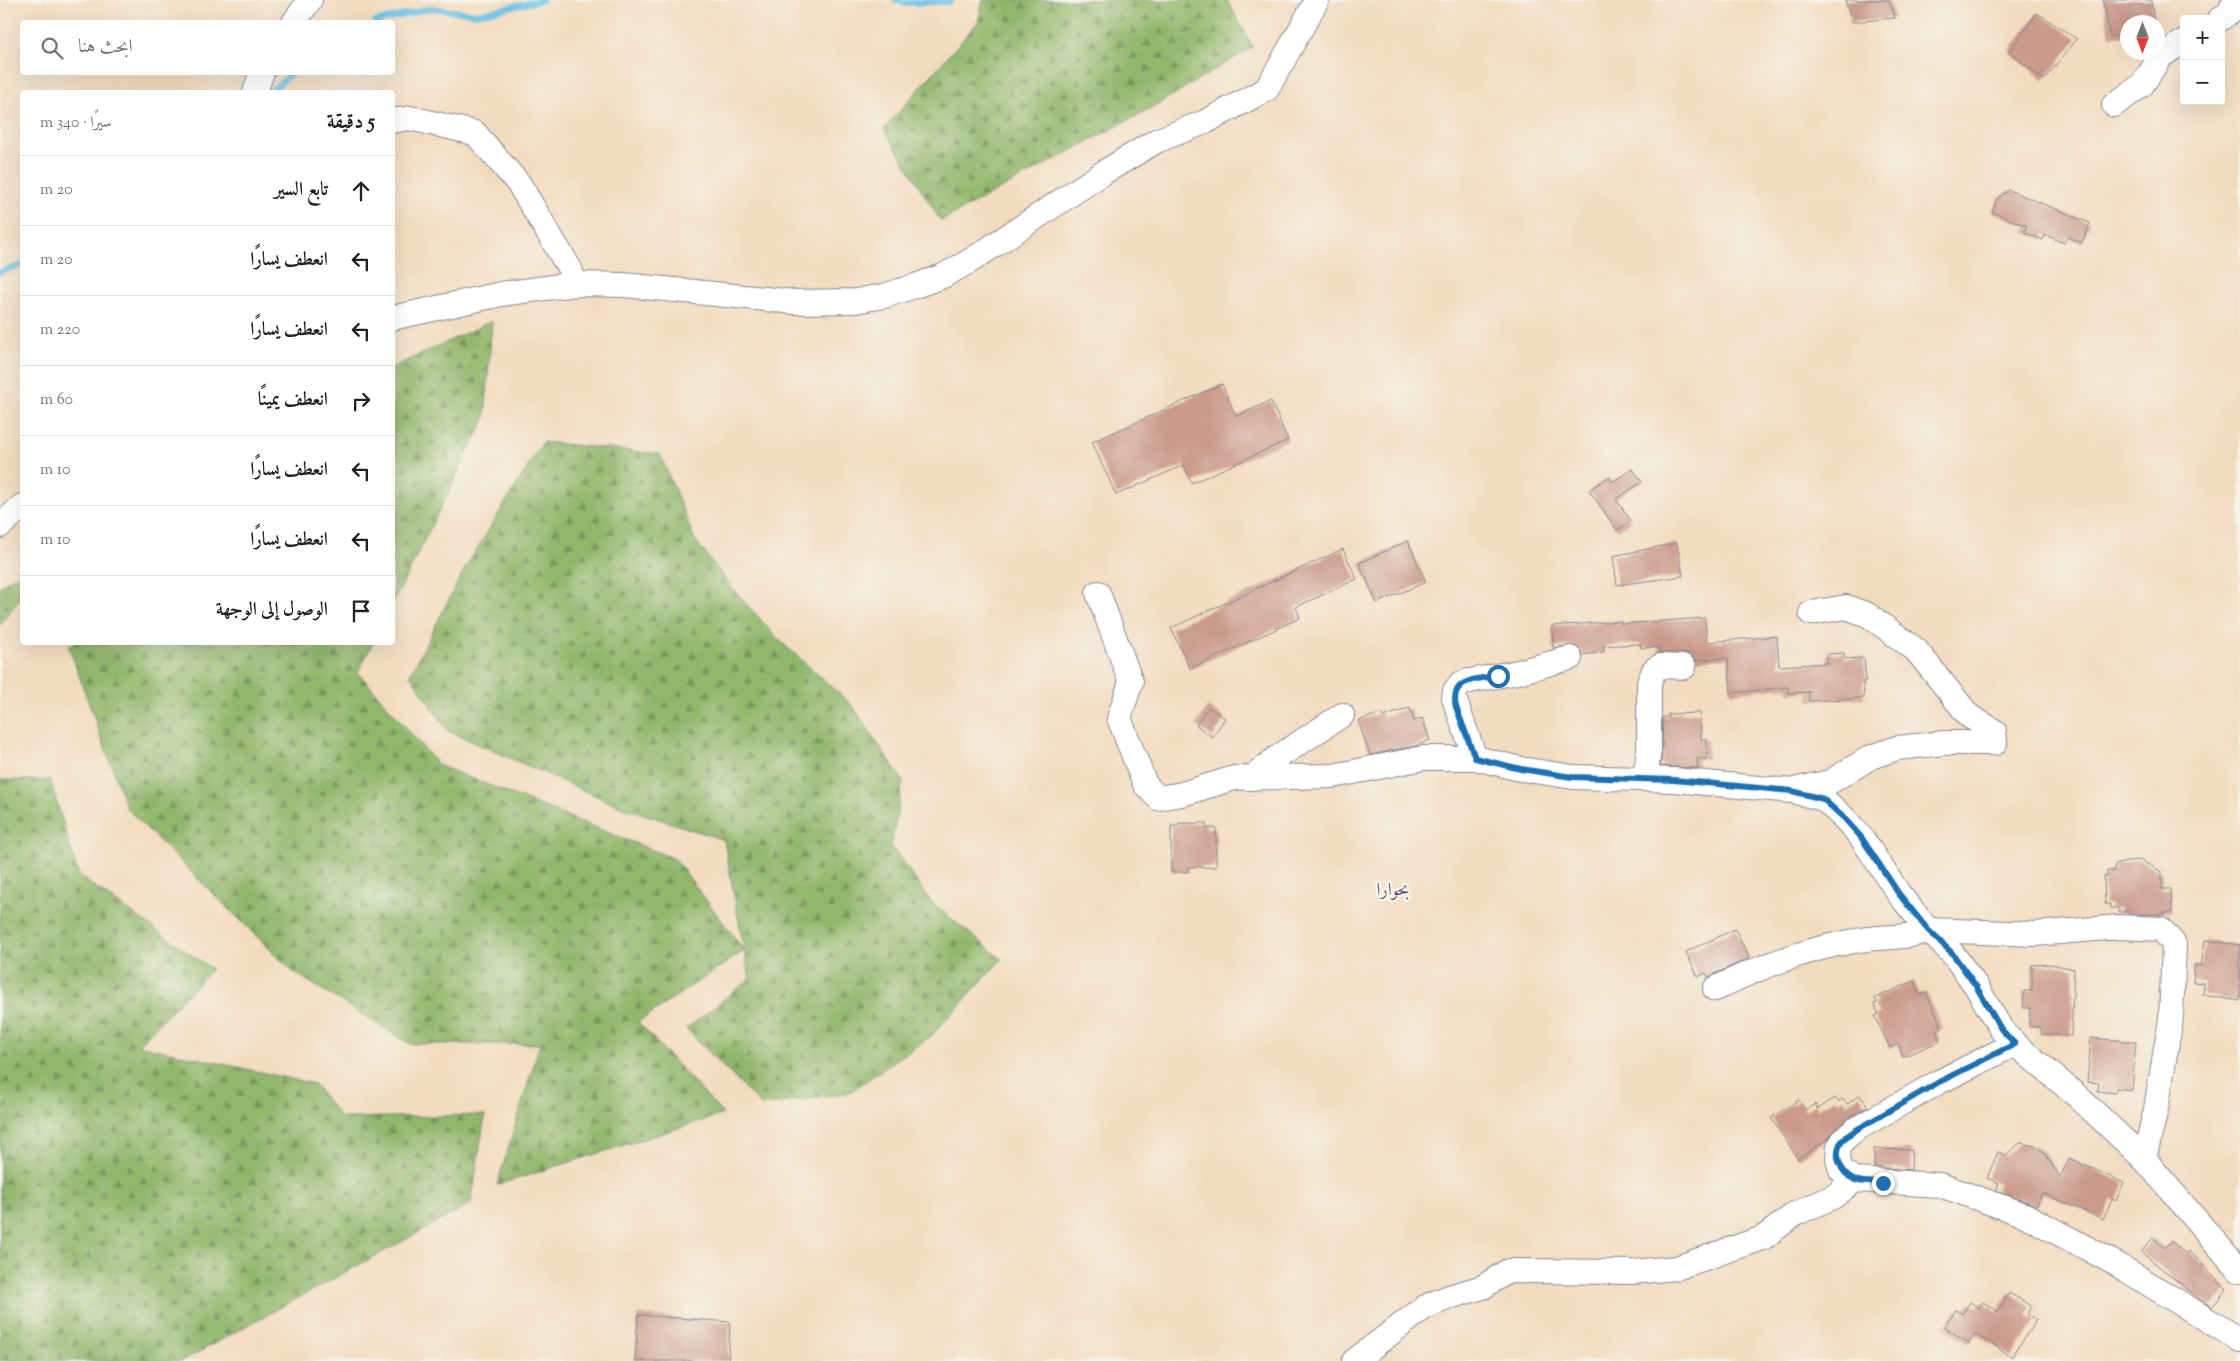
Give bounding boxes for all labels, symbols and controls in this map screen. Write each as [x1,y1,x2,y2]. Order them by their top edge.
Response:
north arrow [2120,15,2165,60]
map controls [2180,15,2225,105]
button: + [2180,15,2225,60]
search box [20,20,395,75]
icon: search [38,34,66,62]
text: ابحث هنا [78,34,133,61]
button: − [2180,60,2225,105]
text: 5 دقيقة [327,108,375,138]
text: سيرًا · 340 m [40,112,112,135]
text: تابع السير [274,177,328,204]
icon: ahead [347,177,375,205]
text: 20 m [40,179,73,202]
text: انعطف يسارًا [250,247,328,274]
icon: left [347,247,375,275]
text: 20 m [40,249,73,272]
text: انعطف يسارًا [250,317,328,344]
icon: left [347,317,375,345]
text: 220 m [40,319,80,342]
text: انعطف يمينًا [258,387,328,414]
icon: right [347,387,375,415]
text: 60 m [40,389,73,412]
text: انعطف يسارًا [250,457,328,484]
icon: left [347,457,375,485]
text: 10 m [40,459,70,482]
text: انعطف يسارًا [250,527,328,554]
icon: left [347,527,375,555]
text: 10 m [40,529,70,552]
text: الوصول إلى الوجهة [216,597,328,624]
icon: arrive [347,597,375,625]
route start [1487,665,1510,688]
district label: بحوارا [1377,878,1409,904]
route end [1872,1172,1895,1195]

